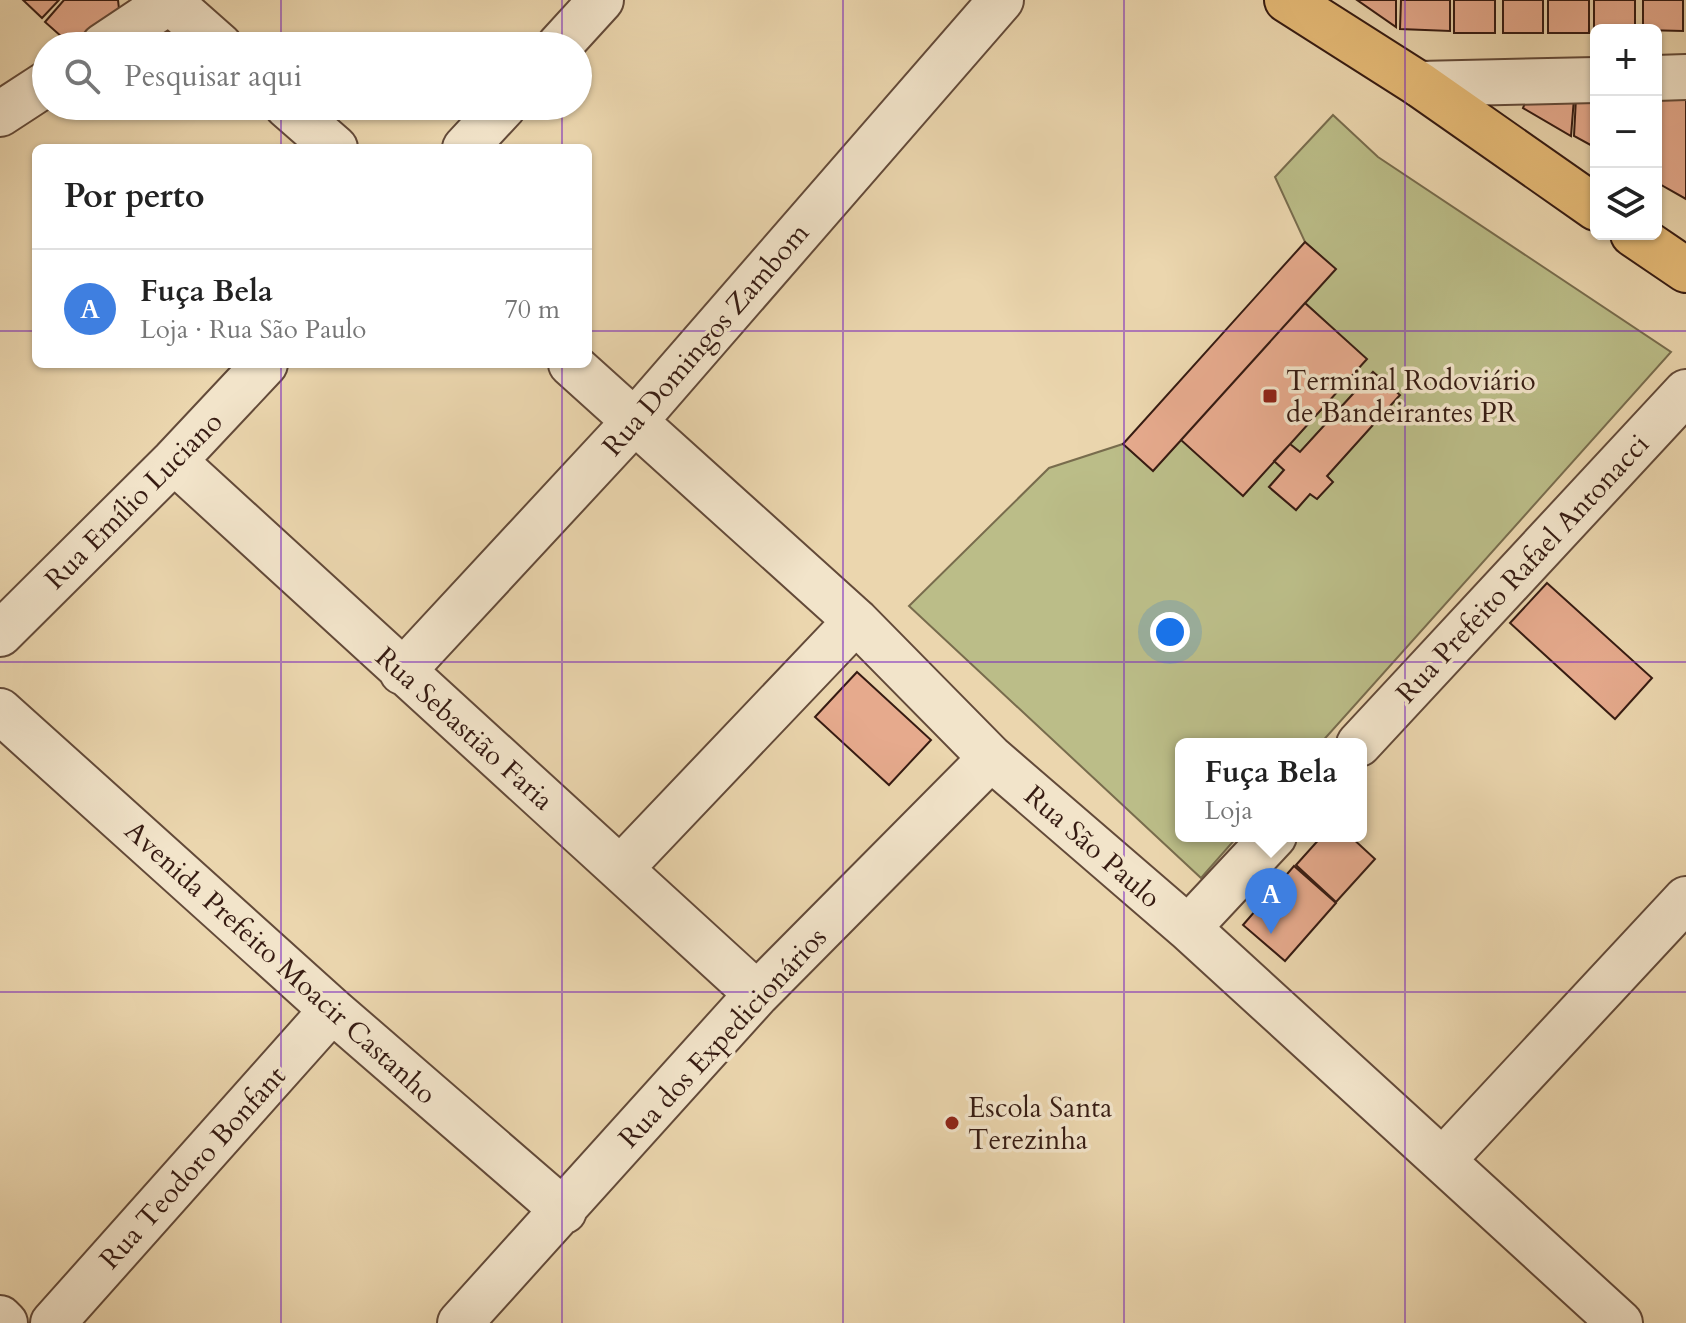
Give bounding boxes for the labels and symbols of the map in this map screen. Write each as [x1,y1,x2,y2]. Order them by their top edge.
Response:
street label: Rua Domingos Zambom [594,215,818,464]
place label: Terminal Rodoviário de Bandeirantes PR [1286,362,1536,432]
marker: Terminal Rodoviário de Bandeirantes PR [1261,387,1279,405]
street label: Rua Emílio Luciano [36,403,231,598]
street label: Rua Prefeito Rafael Antonacci [1388,426,1658,712]
your location [1150,612,1190,652]
street label: Rua Sebastião Faria [367,639,562,819]
street label: Rua São Paulo [1016,777,1169,917]
street label: Avenida Prefeito Moacir Castanho [116,812,444,1113]
pin: A [1245,868,1297,934]
street label: Rua dos Expedicionários [610,919,835,1156]
street label: Rua Teodoro Bonfant [91,1058,294,1277]
place label: Escola Santa Terezinha [968,1089,1112,1159]
marker: Escola Santa Terezinha [943,1114,961,1132]

